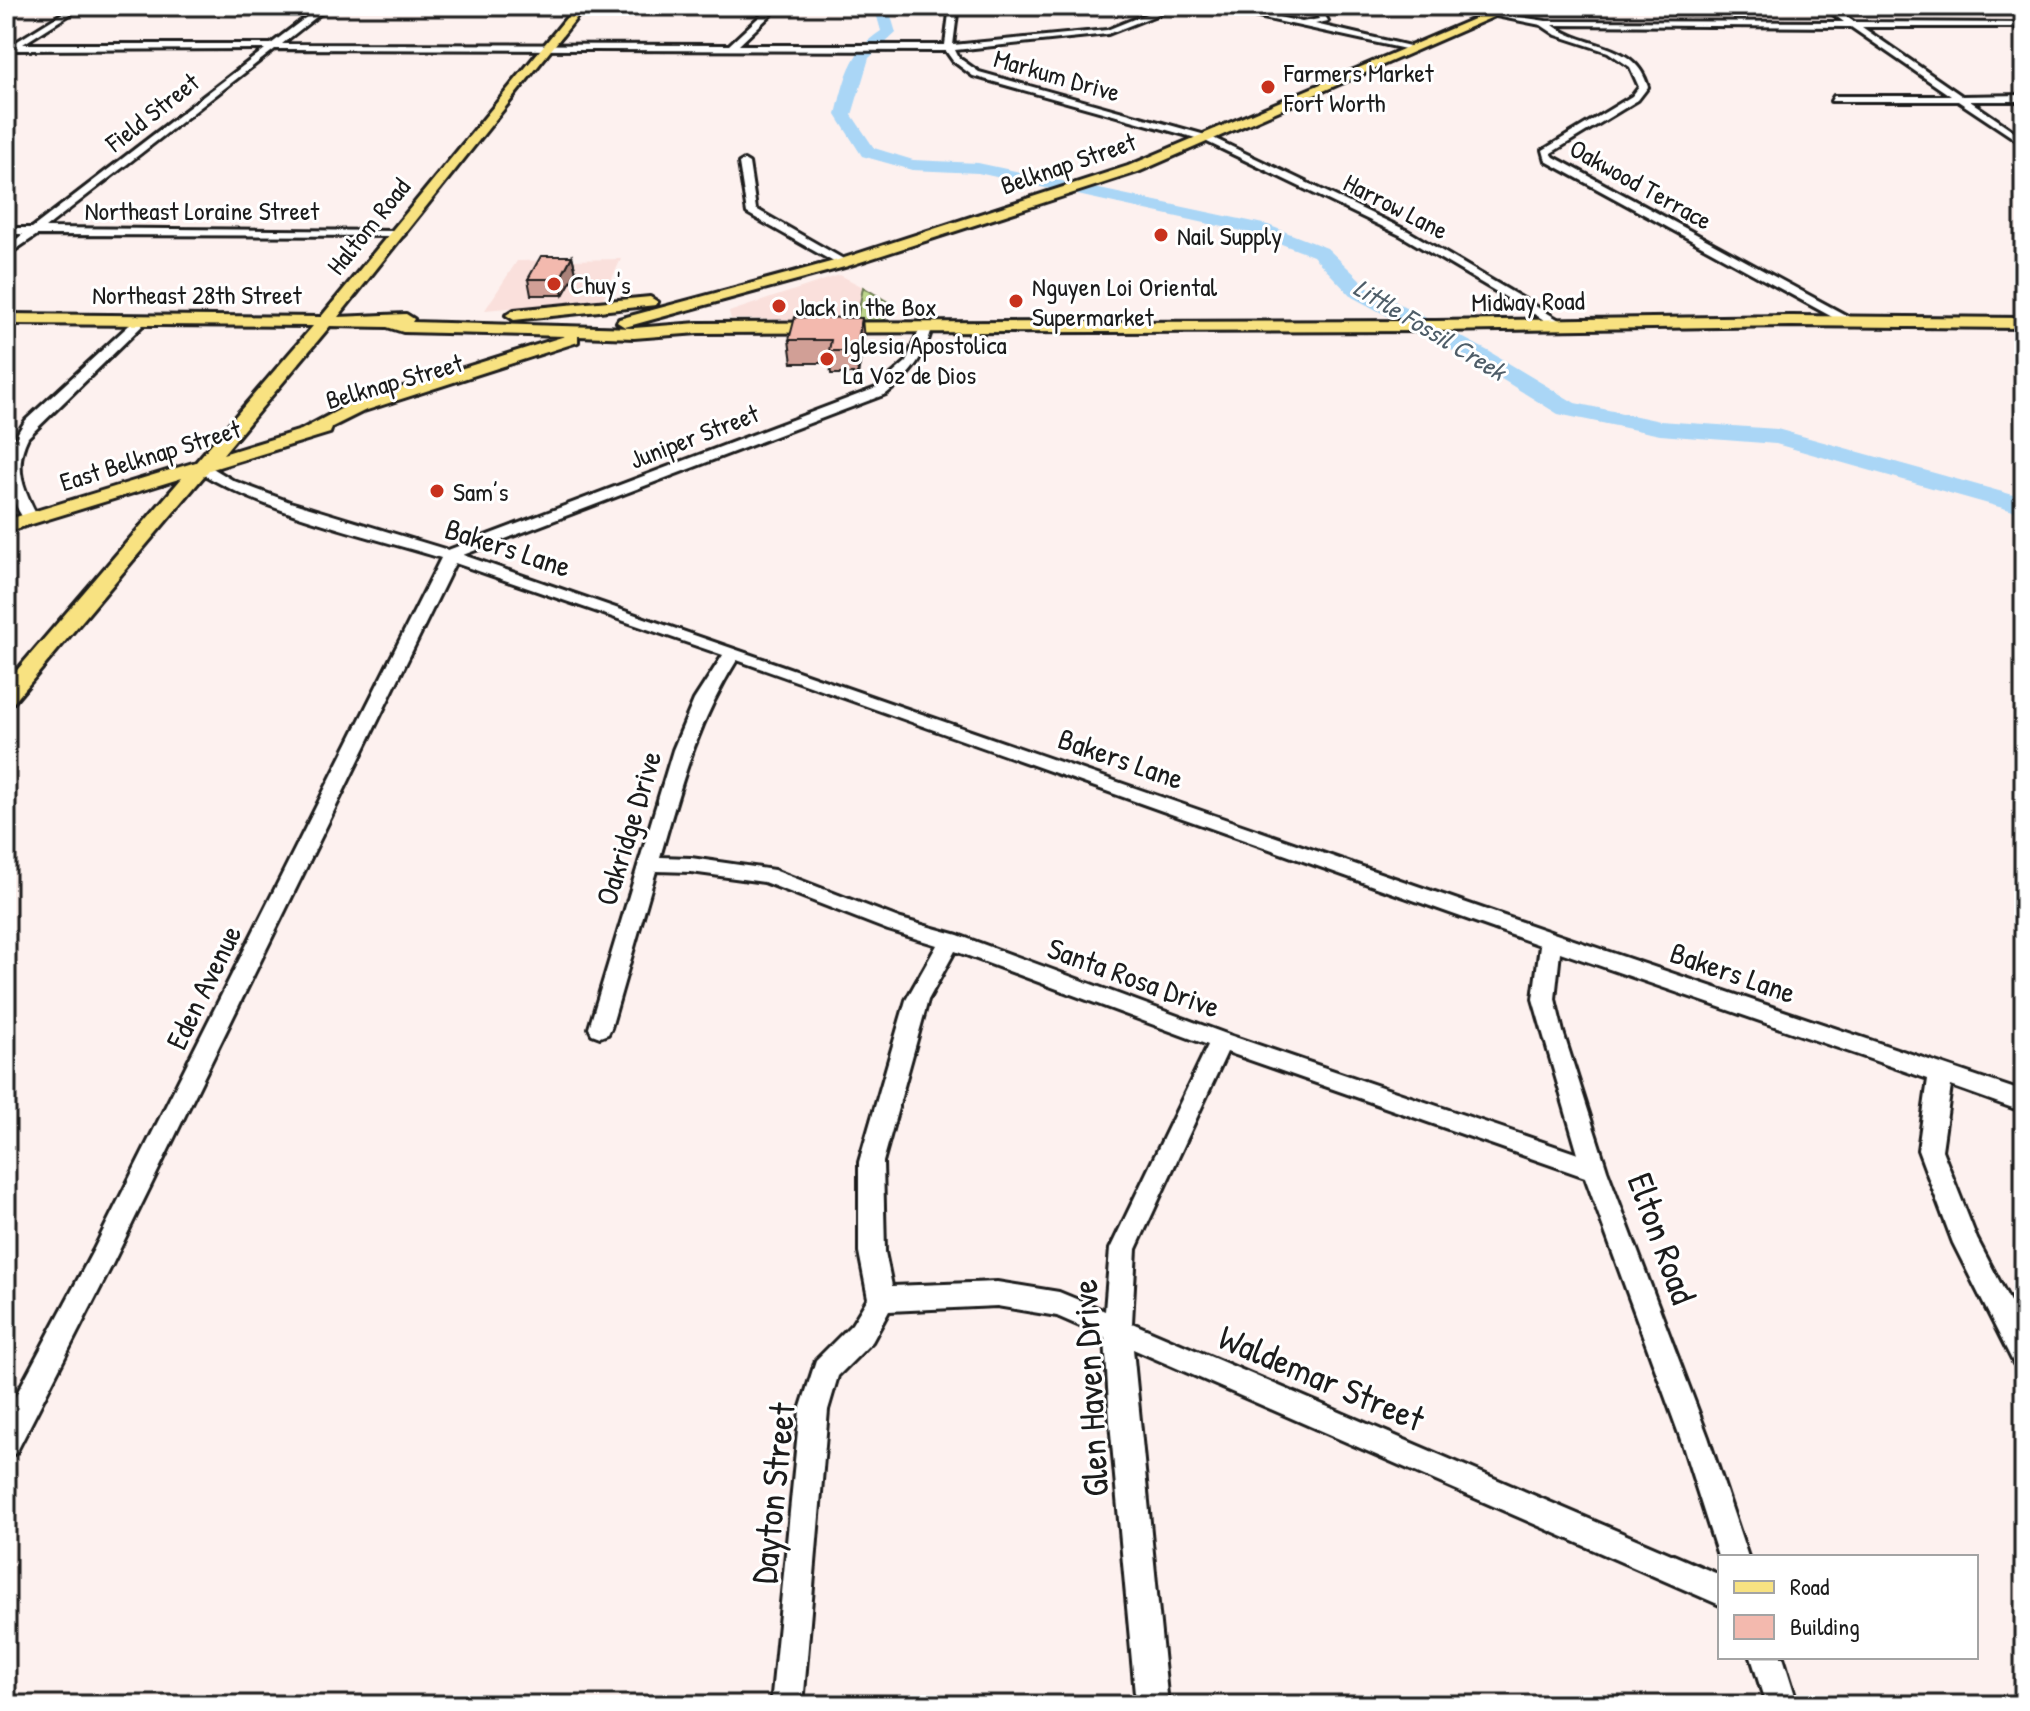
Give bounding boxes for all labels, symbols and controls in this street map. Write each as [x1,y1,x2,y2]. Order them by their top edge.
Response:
street label: Markum Drive [990,40,1124,110]
place label: Farmers Market Fort Worth [1283,55,1435,120]
street label: Field Street [97,64,207,160]
marker: Farmers Market Fort Worth [1259,78,1277,96]
street label: Belknap Street [996,123,1141,202]
street label: Oakwood Terrace [1564,130,1718,238]
street label: Harrow Lane [1338,165,1454,247]
street label: Haltom Road [318,170,418,282]
street label: Northeast Loraine Street [85,193,320,228]
place label: Nail Supply [1177,218,1282,253]
marker: Nail Supply [1152,226,1170,244]
place label: Chuy's [570,267,631,302]
place label: Nguyen Loi Oriental Supermarket [1032,269,1217,334]
water label: Little Fossil Creek [1348,270,1514,389]
marker: Chuy's [545,275,563,293]
street label: Northeast 28th Street [92,277,303,312]
street label: Midway Road [1471,283,1585,319]
place label: Jack in the Box [795,289,937,324]
marker: Nguyen Loi Oriental Supermarket [1007,292,1025,310]
marker: Jack in the Box [770,297,788,315]
place label: Iglesia Apostolica La Voz de Dios [843,327,1007,392]
street label: Belknap Street [321,344,468,417]
marker: Iglesia Apostolica La Voz de Dios [818,350,836,368]
street label: Juniper Street [624,395,765,477]
street label: East Belknap Street [55,411,246,499]
place label: Sam’s [453,474,509,509]
marker: Sam’s [428,482,446,500]
street label: Bakers Lane [440,508,576,586]
street label: Bakers Lane [1053,718,1189,798]
street label: Oakridge Drive [586,746,670,910]
street label: Eden Avenue [156,918,250,1056]
street label: Santa Rosa Drive [1042,927,1226,1027]
street label: Bakers Lane [1665,932,1801,1012]
street label: Elton Road [1617,1166,1709,1310]
street label: Glen Haven Drive [1059,1278,1119,1498]
street label: Waldemar Street [1212,1312,1433,1443]
street label: Dayton Street [738,1399,806,1586]
legend [1718,1555,1978,1659]
text: Road [1790,1570,1829,1602]
text: Building [1790,1610,1860,1642]

